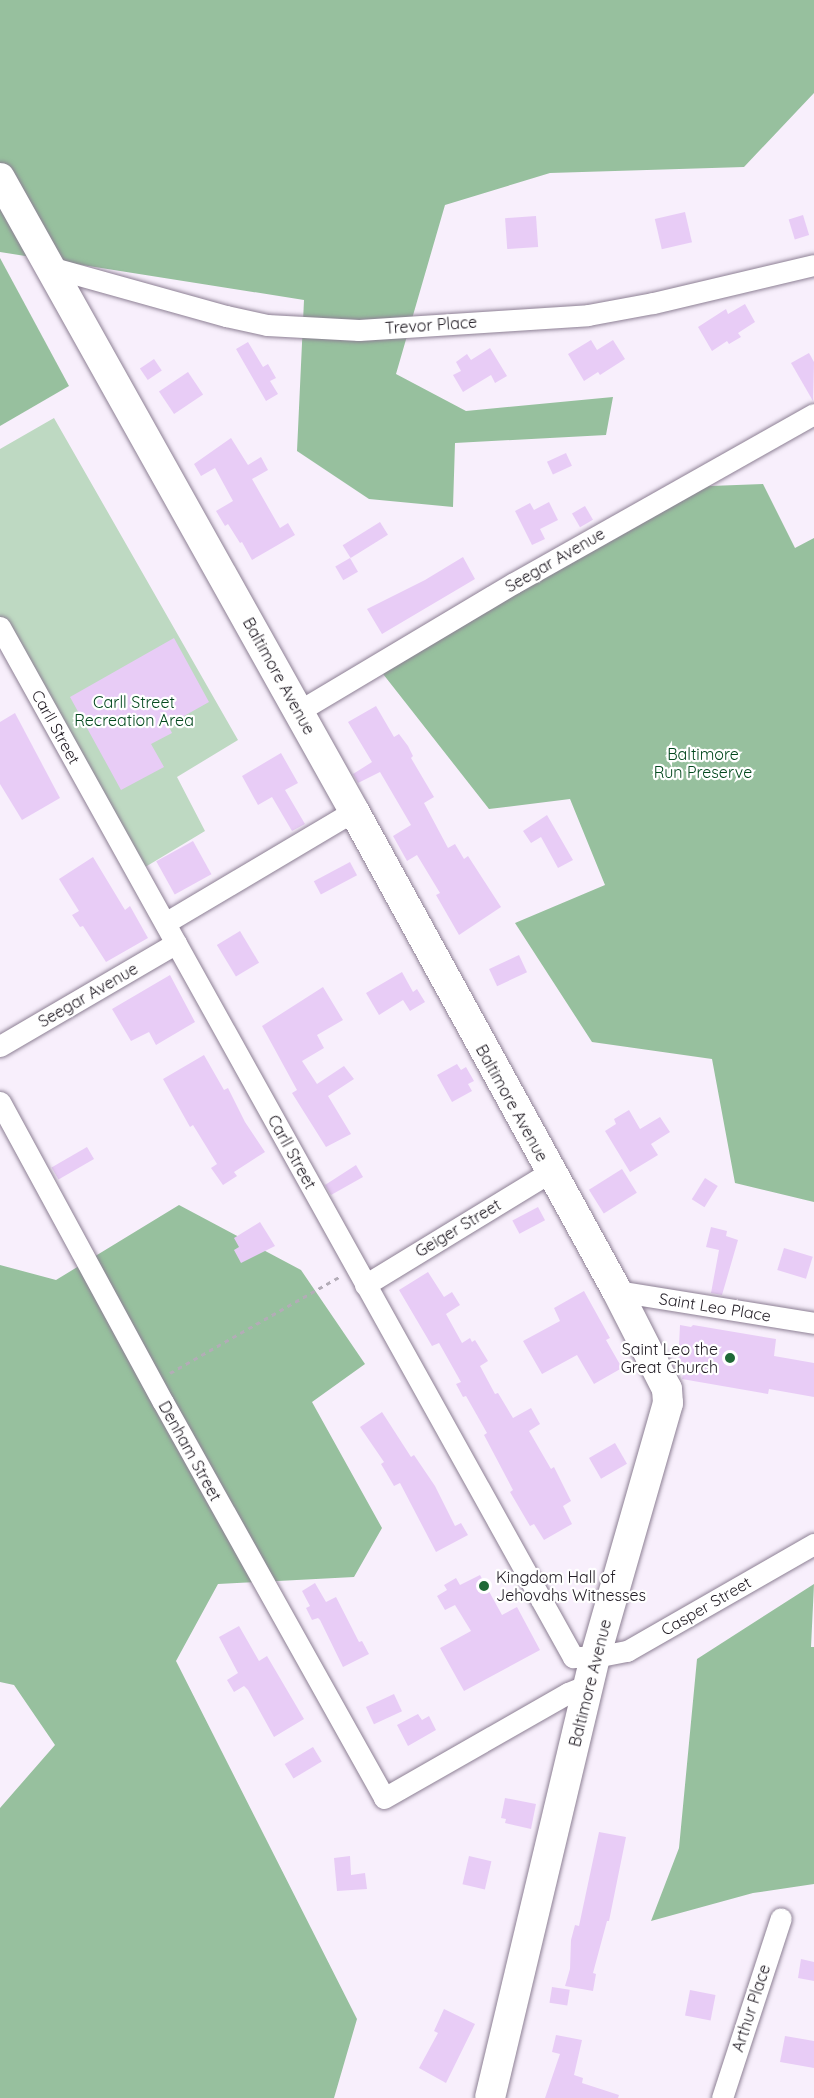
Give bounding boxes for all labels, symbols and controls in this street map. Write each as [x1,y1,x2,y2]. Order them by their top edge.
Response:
street label: Trevor Place [384,312,478,338]
street label: Seegar Avenue [502,524,608,596]
street label: Baltimore Avenue [239,614,319,738]
street label: Carll Street [28,687,84,767]
park label: Carll Street Recreation Area [74,692,194,730]
park label: Baltimore Run Preserve [654,744,752,782]
street label: Seegar Avenue [35,959,141,1031]
street label: Baltimore Avenue [472,1041,552,1165]
street label: Carll Street [264,1112,320,1192]
street label: Geiger Street [412,1195,504,1261]
street label: Saint Leo Place [658,1289,772,1325]
place label: Saint Leo the Great Church [621,1339,718,1377]
marker: Saint Leo the Great Church [723,1351,737,1365]
street label: Denham Street [155,1398,225,1504]
place label: Kingdom Hall of Jehovahs Witnesses [496,1567,646,1605]
street label: Casper Street [658,1573,754,1639]
marker: Kingdom Hall of Jehovahs Witnesses [477,1579,491,1593]
street label: Baltimore Avenue [565,1617,615,1749]
street label: Arthur Place [728,1962,774,2054]

